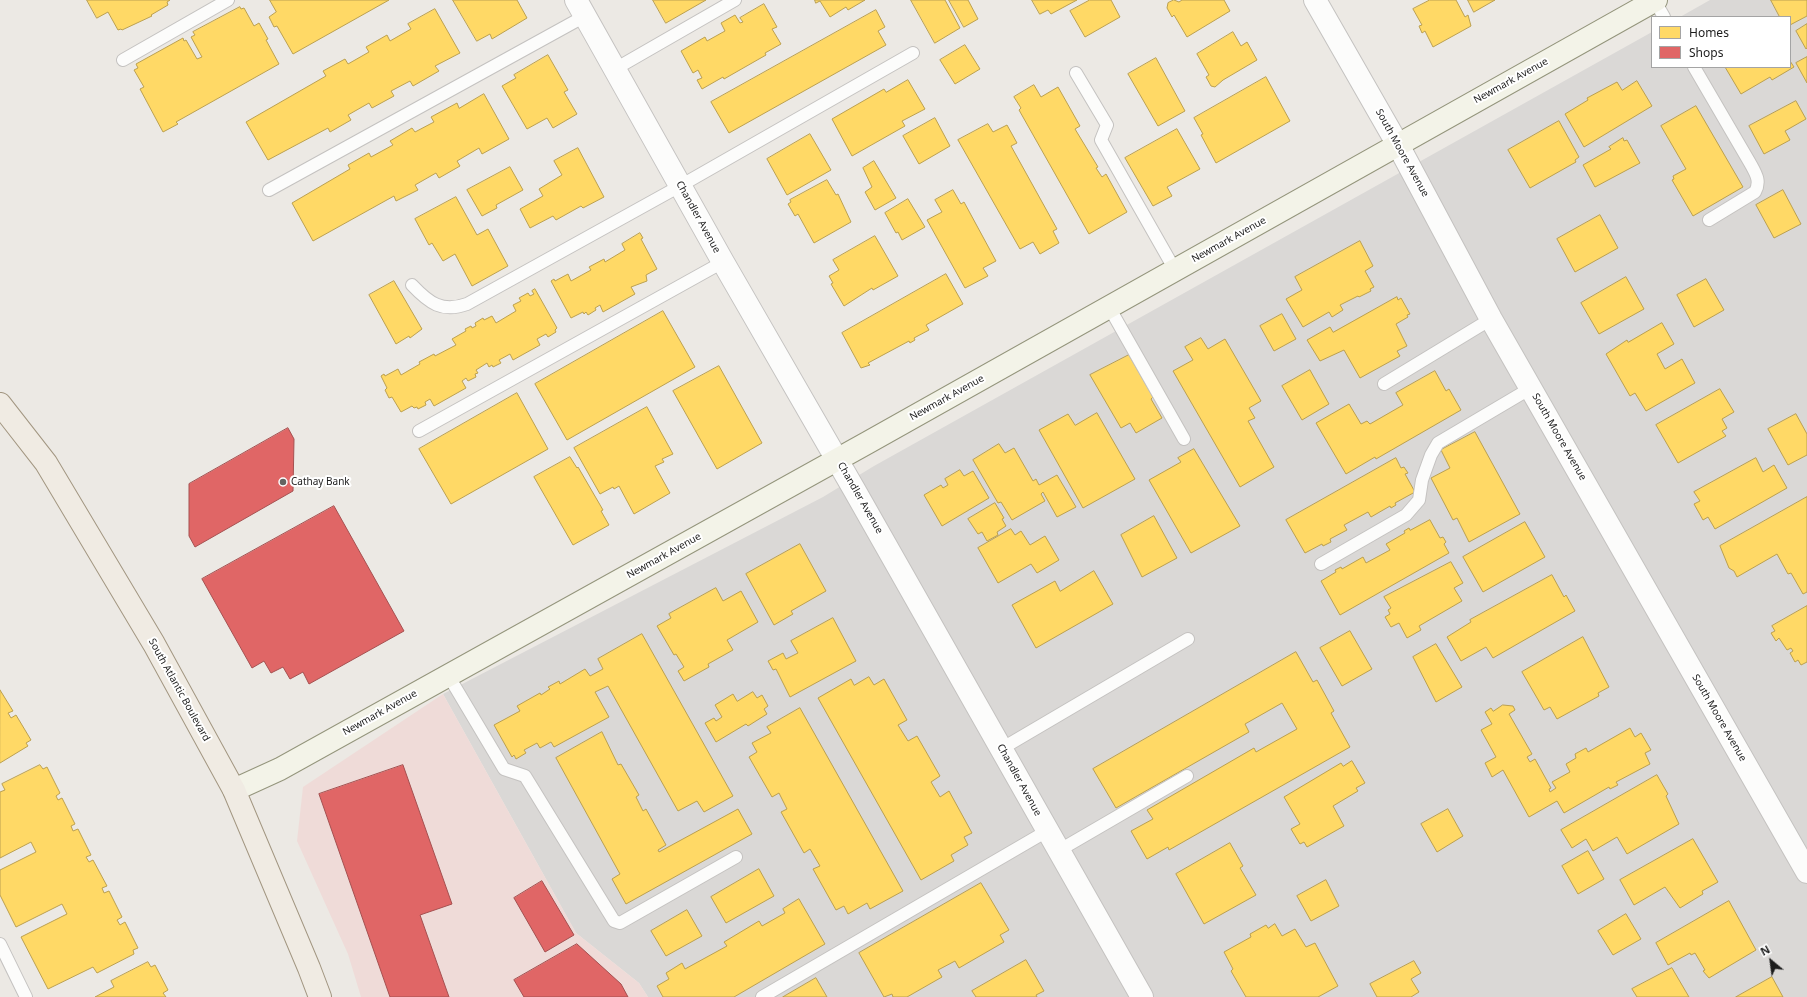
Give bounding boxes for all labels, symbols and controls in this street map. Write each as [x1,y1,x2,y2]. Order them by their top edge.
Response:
legend [1651,16,1791,68]
text: Homes [1689,24,1729,41]
text: Shops [1689,44,1723,61]
street label: Newmark Avenue [1472,56,1550,106]
street label: South Moore Avenue [1373,107,1431,199]
street label: Chandler Avenue [673,179,723,255]
street label: Newmark Avenue [1190,215,1268,265]
street label: Newmark Avenue [908,373,986,423]
street label: South Moore Avenue [1529,391,1589,483]
street label: Chandler Avenue [835,460,885,536]
place label: Cathay Bank [291,476,350,488]
marker: Cathay Bank [278,477,288,487]
street label: Newmark Avenue [625,531,703,581]
street label: South Atlantic Boulevard [146,637,212,743]
street label: South Moore Avenue [1689,672,1749,764]
street label: Newmark Avenue [341,688,419,738]
street label: Chandler Avenue [994,742,1044,818]
north arrow [1751,941,1791,981]
text: N [1757,941,1772,959]

